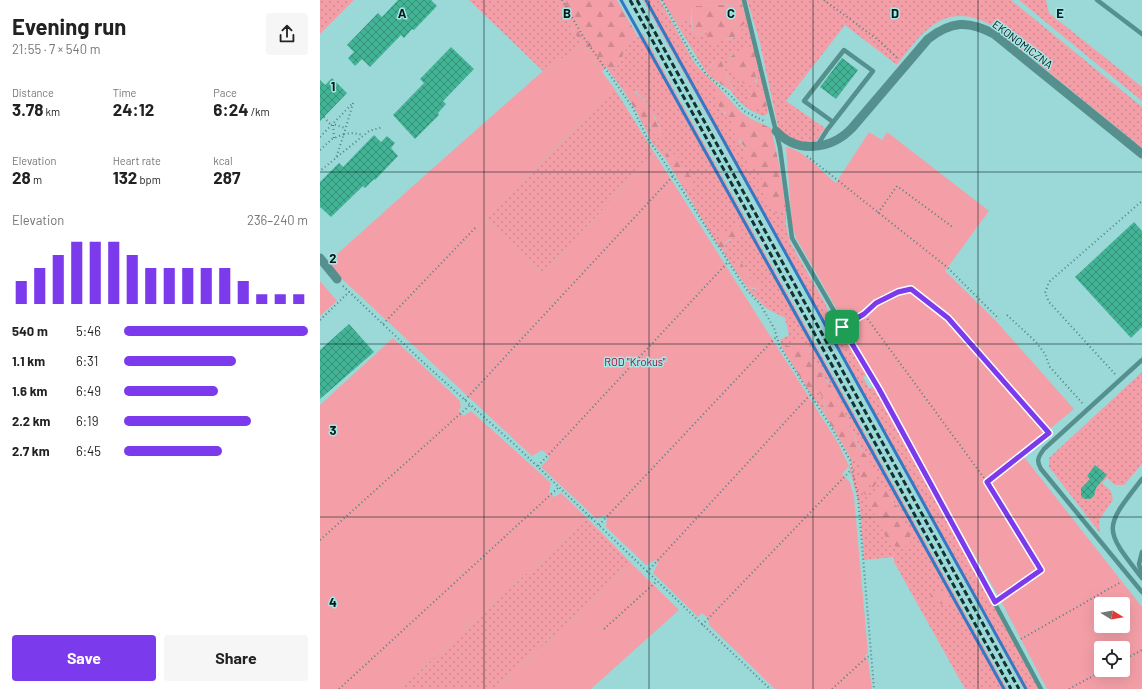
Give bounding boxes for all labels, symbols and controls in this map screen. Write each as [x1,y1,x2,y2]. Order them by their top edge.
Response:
text: A [398,5,407,21]
text: B [563,5,571,21]
text: C [727,5,735,21]
text: D [891,5,899,21]
text: E [1056,5,1064,21]
text: Evening run [12,13,126,39]
button: share [266,13,308,55]
street label: EKONOMICZNA [990,17,1056,71]
text: 21:55 · 7 × 540 m [12,41,100,57]
text: 1 [331,78,335,94]
text: Distance [12,86,54,99]
text: Time [113,86,136,99]
text: Pace [213,86,237,99]
text: 3.78 [12,99,43,119]
text: 24:12 [113,99,154,119]
text: 6:24 [213,99,248,119]
text: km [43,105,60,118]
text: /km [248,105,270,118]
text: Elevation [12,154,56,167]
text: Heart rate [113,154,161,167]
text: kcal [213,154,233,167]
text: 28 [12,167,31,187]
text: 132 [113,167,137,187]
text: 287 [213,167,240,187]
text: m [31,173,42,186]
text: bpm [137,173,161,186]
text: Elevation [12,212,64,228]
text: 236–240 m [247,212,308,228]
text: 2 [329,250,337,266]
pin [825,310,859,344]
icon: arrive [831,316,853,338]
text: 540 m [12,323,48,339]
text: 5:46 [76,323,101,339]
text: 1.1 km [12,353,45,369]
text: 6:31 [76,353,98,369]
park label: ROD "Krokus" [604,355,666,368]
text: 1.6 km [12,383,47,399]
text: 6:49 [76,383,101,399]
text: 2.2 km [12,413,50,429]
text: 6:19 [76,413,98,429]
text: 3 [329,422,337,438]
text: 2.7 km [12,443,50,459]
text: 6:45 [76,443,101,459]
text: 4 [329,594,337,610]
north arrow [1094,597,1130,633]
map controls [1094,597,1130,677]
button: Save [12,635,156,681]
button: Share [164,635,308,681]
button: locate [1094,641,1130,677]

